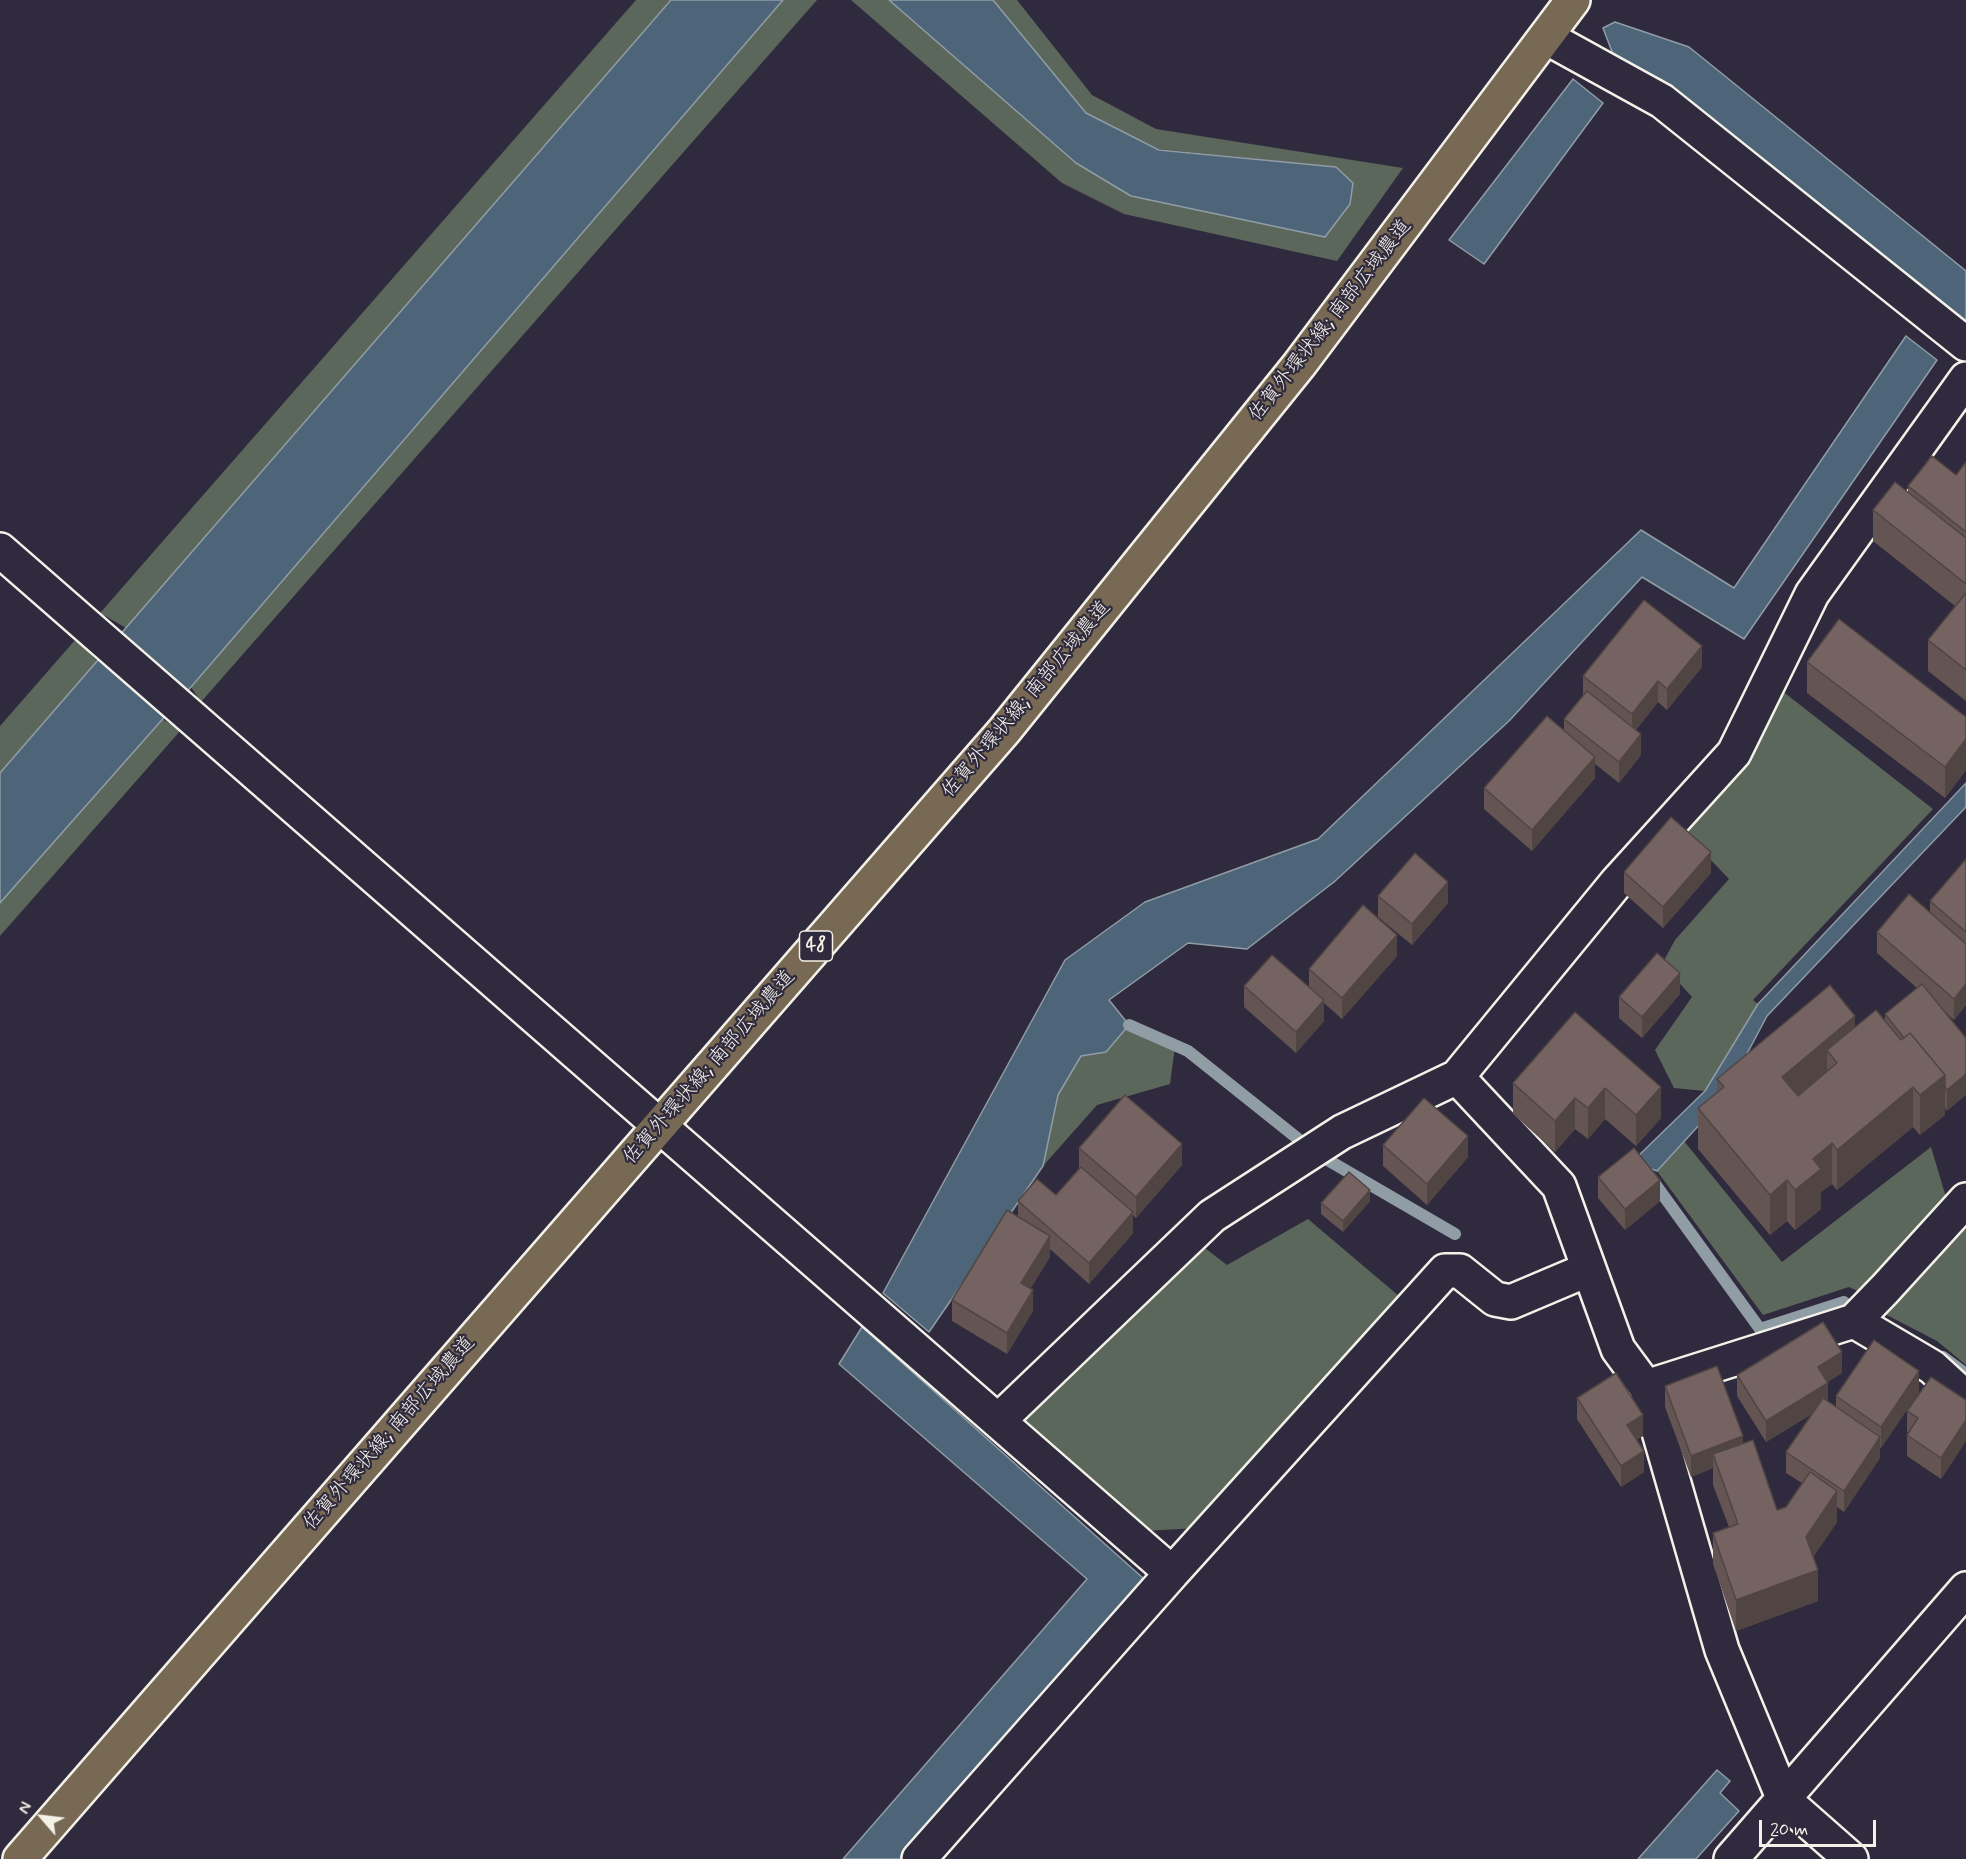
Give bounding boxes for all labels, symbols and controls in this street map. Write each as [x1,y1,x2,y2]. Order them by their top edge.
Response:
street label: 佐賀外環状線; 南部広域農道 [1245,215,1417,427]
street label: 佐賀外環状線; 南部広域農道 [937,597,1117,803]
road number: 48 [800,931,832,961]
street label: 佐賀外環状線; 南部広域農道 [619,966,801,1170]
street label: 佐賀外環状線; 南部広域農道 [299,1332,481,1536]
north arrow [12,1787,72,1847]
text: N [14,1799,37,1818]
scale bar [1762,1808,1879,1846]
text: 20 m [1770,1818,1808,1842]

